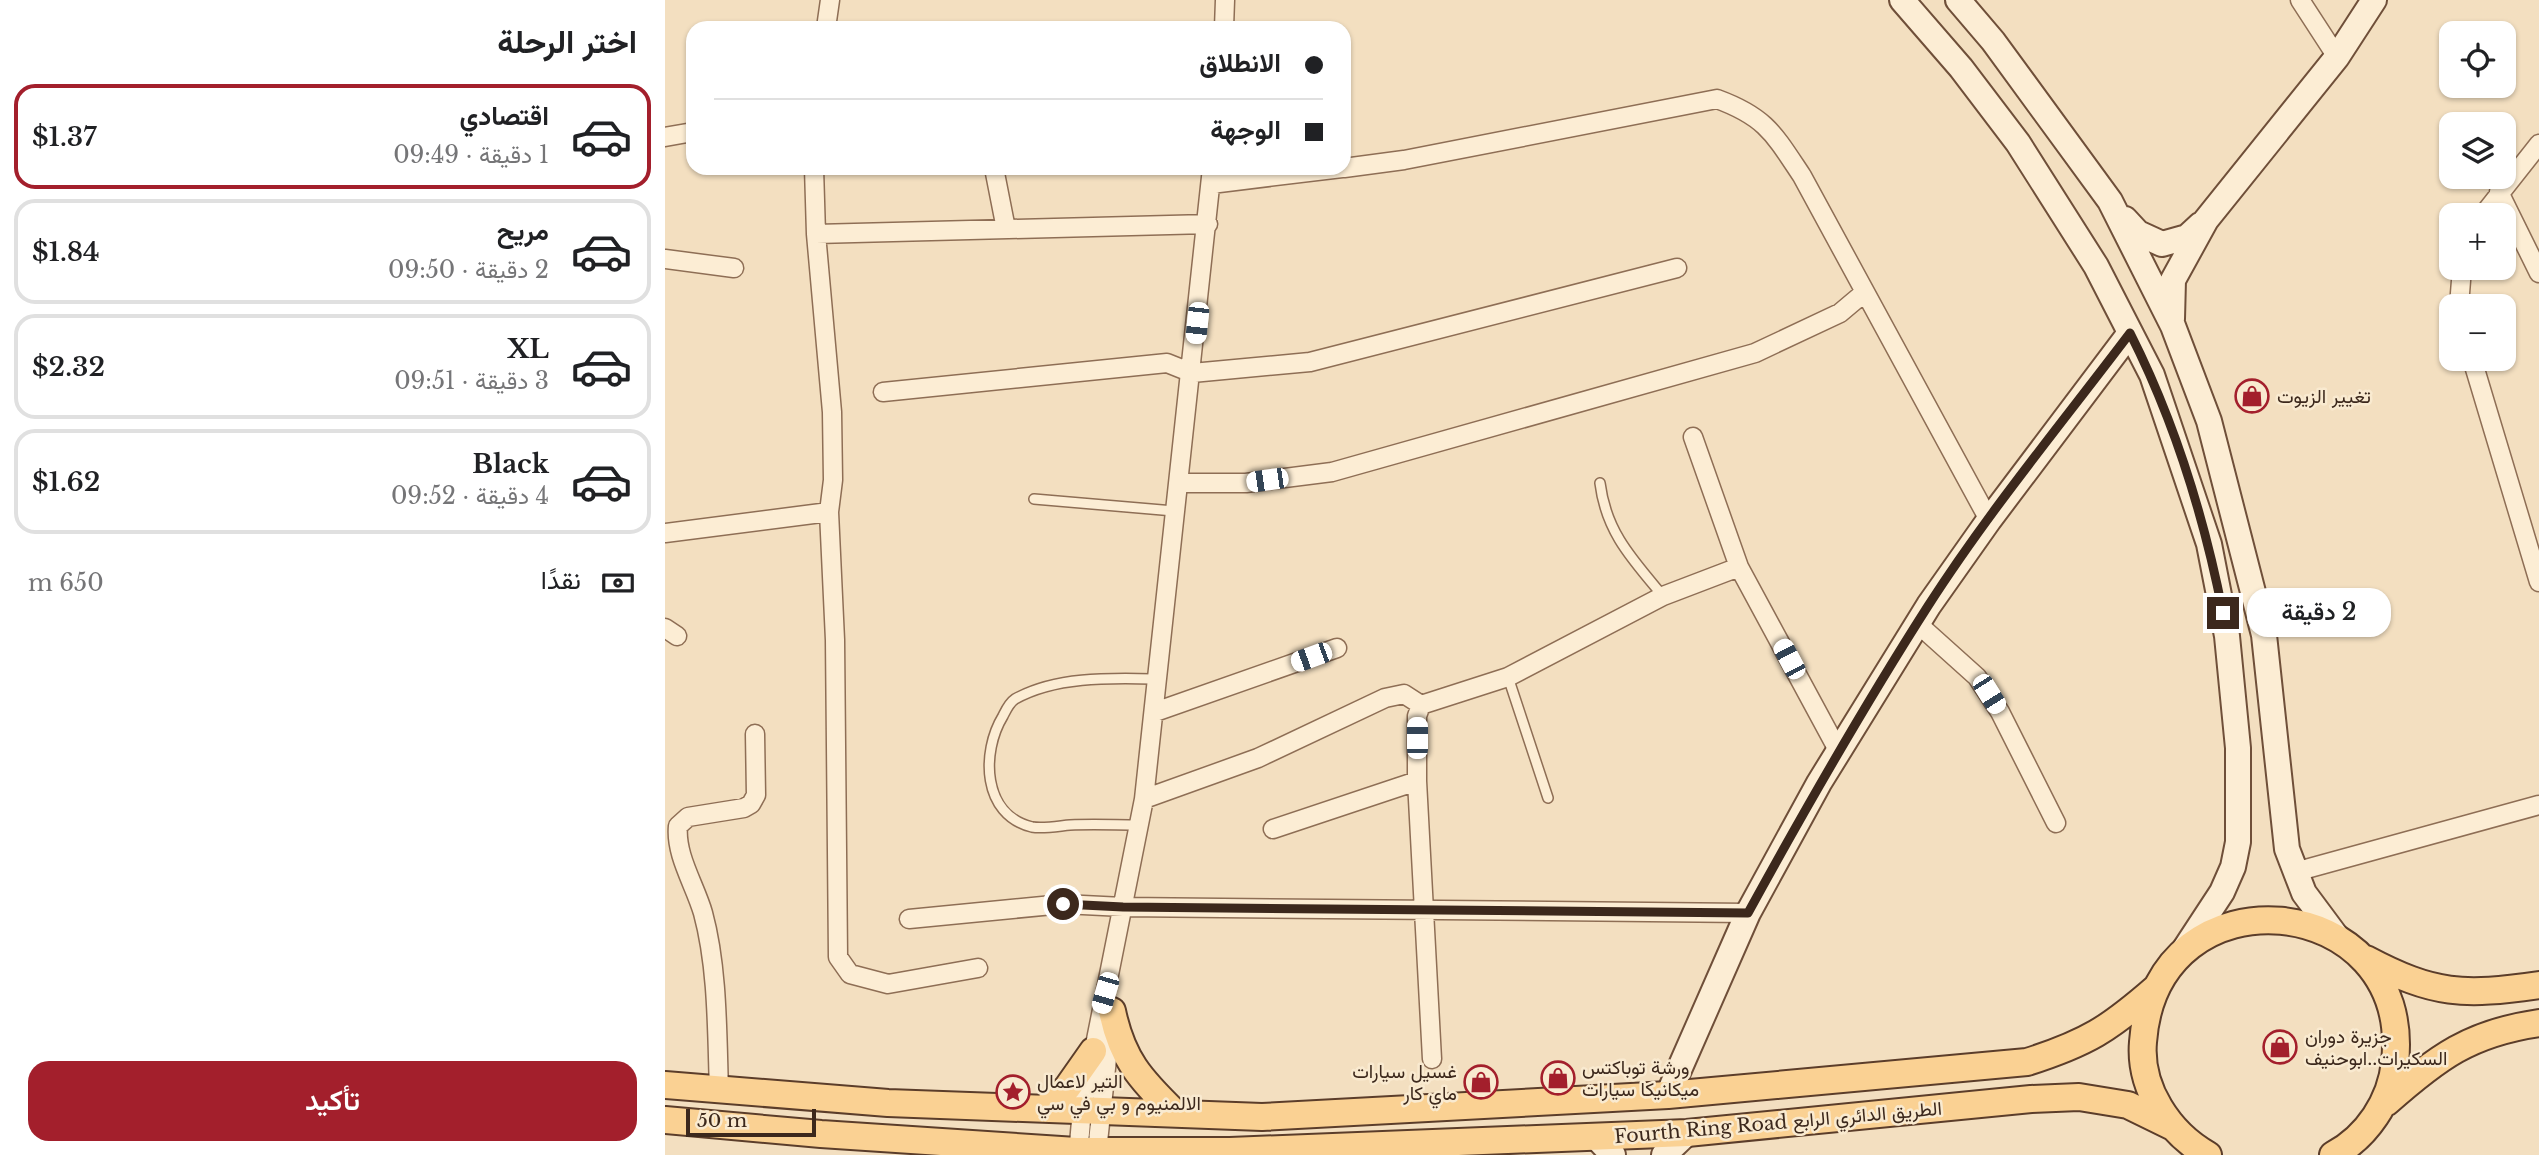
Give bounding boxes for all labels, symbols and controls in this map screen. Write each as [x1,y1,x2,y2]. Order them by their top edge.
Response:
map controls [2439,21,2516,371]
button: locate [2439,21,2516,98]
text: اختر الرحلة [497,22,637,62]
text: الانطلاق [1199,47,1281,79]
text: اقتصادي [460,100,549,132]
icon: car [570,105,633,168]
button: layers [2439,112,2516,189]
text: الوجهة [1210,114,1281,146]
text: $1.37 [32,121,96,153]
text: 1 دقيقة · 09:49 [393,141,549,169]
button: + [2439,203,2516,280]
text: مريح [497,215,549,247]
icon: car [570,220,633,283]
text: $1.84 [32,236,100,268]
text: 2 دقيقة · 09:50 [388,256,549,284]
button: − [2439,294,2516,371]
car [1185,301,1210,345]
text: XL [507,333,549,365]
icon: car [570,335,633,398]
text: $2.32 [32,351,105,383]
text: 3 دقيقة · 09:51 [394,367,549,395]
shop icon: تغيير الزيوت [2233,377,2271,415]
place label: تغيير الزيوت [2277,385,2371,408]
text: Black [472,448,549,480]
icon: car [570,450,633,513]
text: $1.62 [32,466,100,498]
car [1245,467,1290,493]
text: 4 دقيقة · 09:52 [391,482,549,510]
text: نقدًا [541,564,581,596]
icon: cash [599,564,637,602]
text: 650 m [28,569,104,597]
callout: 2 دقيقة [2247,588,2391,638]
route end [2207,597,2239,629]
text: 2 دقيقة [2281,598,2357,626]
car [1770,636,1809,682]
car [1288,640,1335,674]
car [1969,671,2010,717]
car [1407,717,1428,759]
route start [1047,888,1079,920]
car [1090,970,1121,1016]
place label: جزيرة دوران السكيرات..ابوحنيف [2305,1025,2447,1070]
shop icon: جزيرة دوران السكيرات..ابوحنيف [2261,1028,2299,1066]
place label: ورشة توباكتس ميكانيكا سيارات [1582,1056,1699,1101]
shop icon: ورشة توباكتس ميكانيكا سيارات [1539,1059,1577,1097]
place label: غسيل سيارات ماي كار [1352,1060,1457,1109]
button: تأكيد [28,1061,637,1141]
shop icon: غسيل سيارات ماي كار [1462,1063,1500,1101]
place label: التير لاعمال الالمنيوم و بي في سي [1037,1070,1201,1119]
place icon: التير لاعمال الالمنيوم و بي في سي [994,1073,1032,1111]
street label: Fourth Ring Road الطريق الدائري الرابع [1613,1097,1943,1152]
scale bar [686,1106,815,1138]
text: 50 m [697,1109,747,1132]

